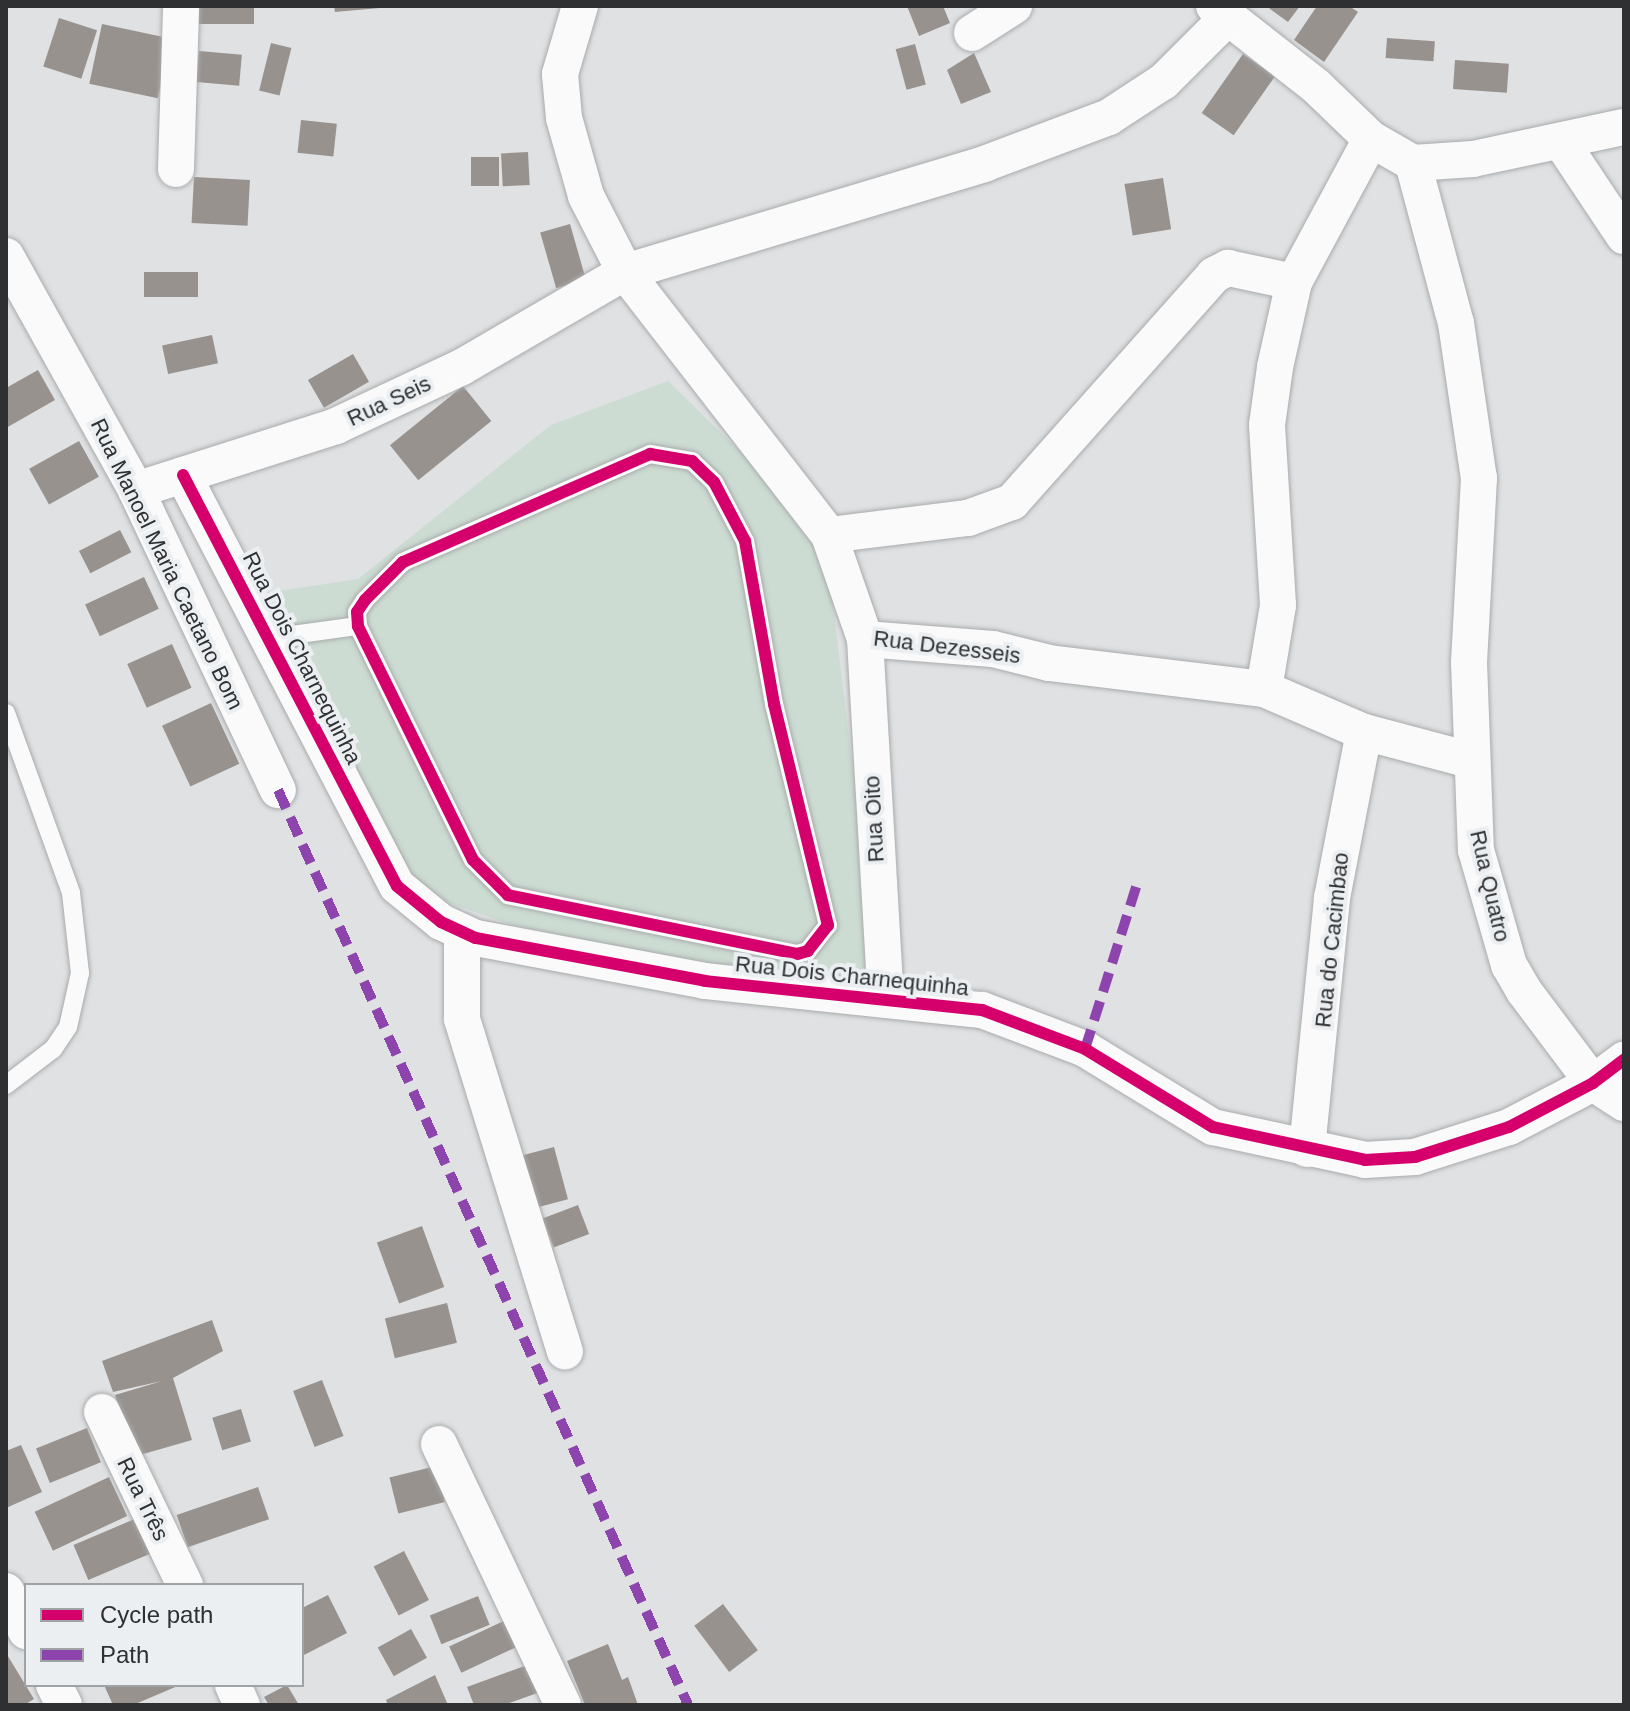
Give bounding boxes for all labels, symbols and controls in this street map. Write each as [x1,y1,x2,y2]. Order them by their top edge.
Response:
street label: Rua Seis [343,370,435,432]
street label: Rua Manoel Maria Caetano Bom [85,414,249,714]
street label: Rua Dois Charnequinha [237,547,367,769]
street label: Rua Dezesseis [872,625,1022,669]
street label: Rua Oito [859,775,889,863]
street label: Rua Quatro [1464,828,1516,944]
street label: Rua do Cacimbao [1310,851,1354,1029]
street label: Rua Dois Charnequinha [734,951,970,1001]
street label: Rua Três [111,1453,175,1545]
legend [24,1583,304,1687]
text: Cycle path [100,1601,213,1628]
text: Path [100,1641,149,1668]

